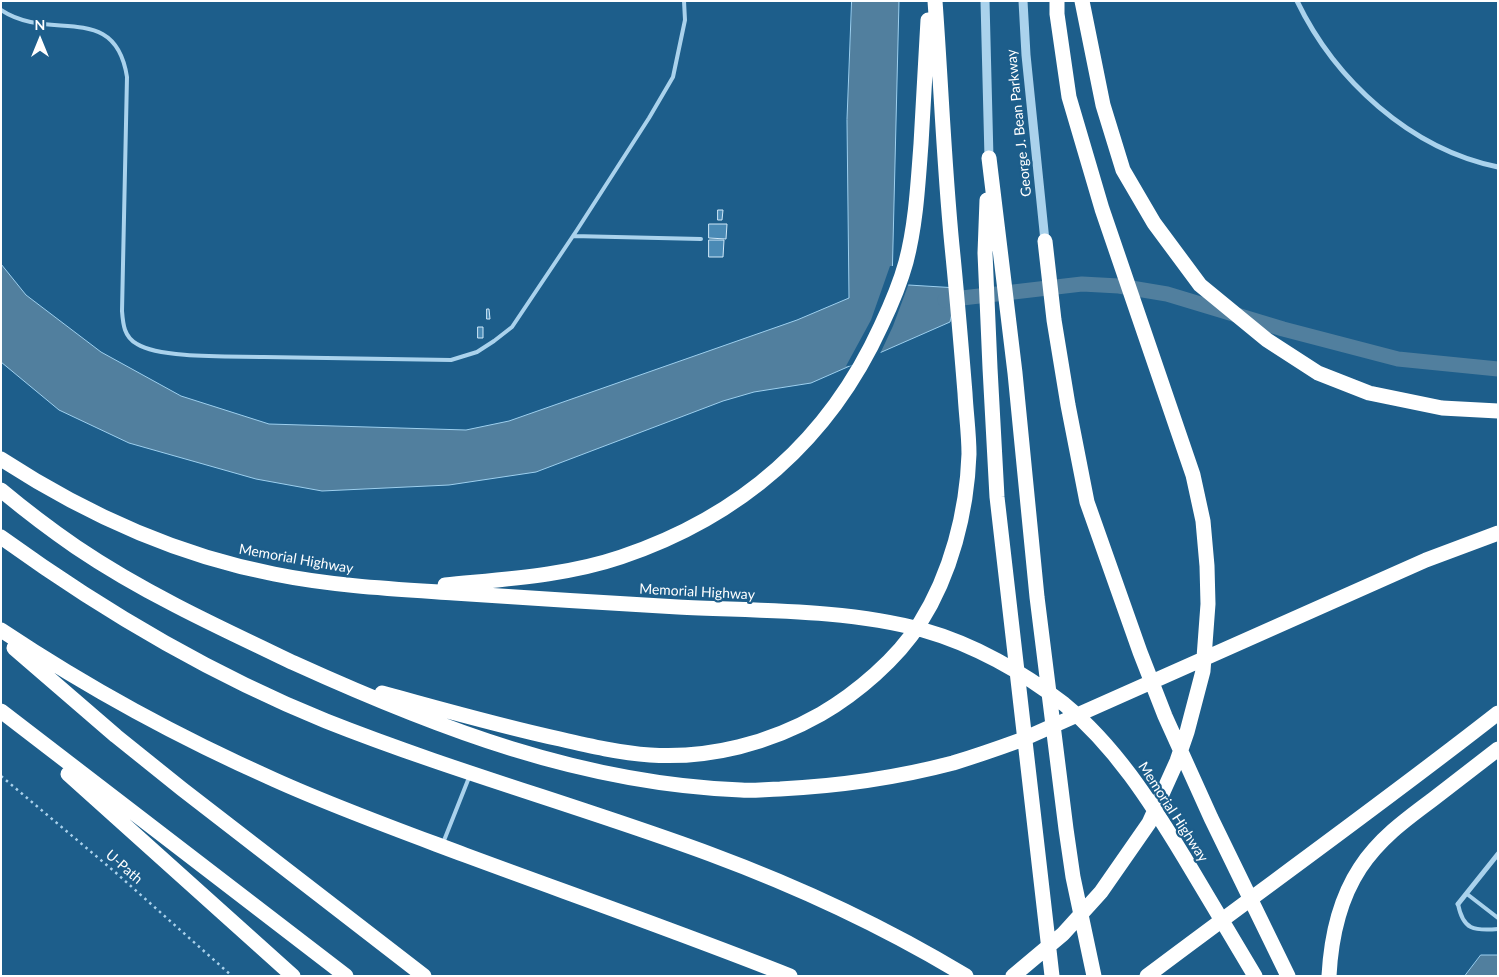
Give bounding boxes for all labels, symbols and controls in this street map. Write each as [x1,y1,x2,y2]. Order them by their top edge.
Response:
north arrow [15,15,65,65]
text: N [35,16,45,33]
street label: George J. Bean Parkway [1003,48,1035,198]
street label: Memorial Highway [237,541,355,577]
street label: Memorial Highway [639,581,755,603]
street label: Memorial Highway [1134,759,1212,865]
street label: U-Path [102,846,146,888]

